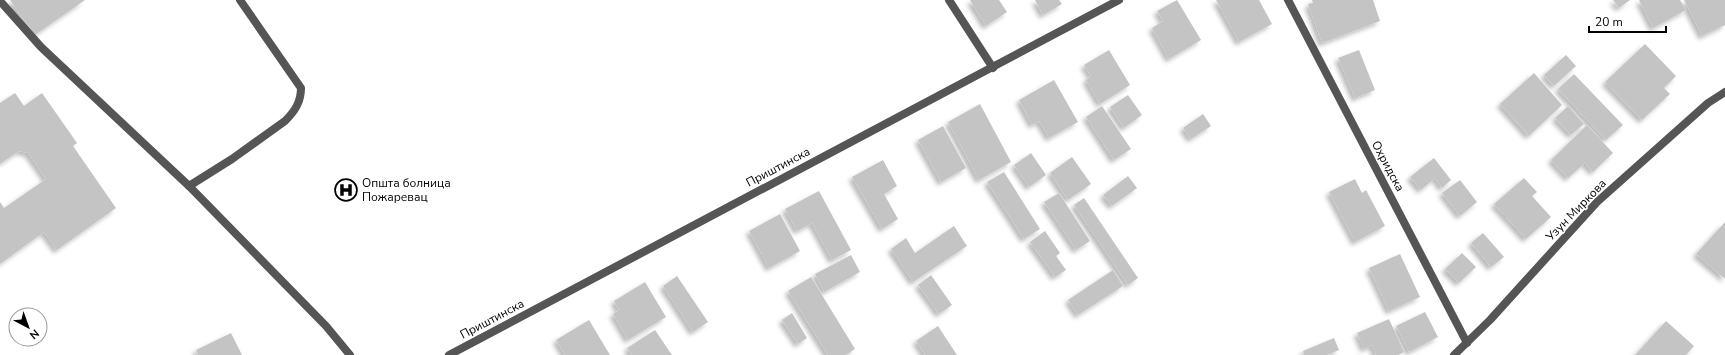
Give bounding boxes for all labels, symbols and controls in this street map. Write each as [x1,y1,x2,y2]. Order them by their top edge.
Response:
scale bar [1589,8,1666,34]
text: 20 m [1595,14,1623,30]
street label: Охридска [1368,138,1408,194]
street label: Приштинска [743,143,813,191]
place label: Општа болница Пожаревац [362,175,451,205]
street label: Узун Миркова [1542,176,1610,245]
hospital icon: Општа болница Пожаревац [333,177,359,203]
street label: Приштинска [457,295,527,343]
north arrow [8,307,48,347]
text: N [26,326,42,343]

